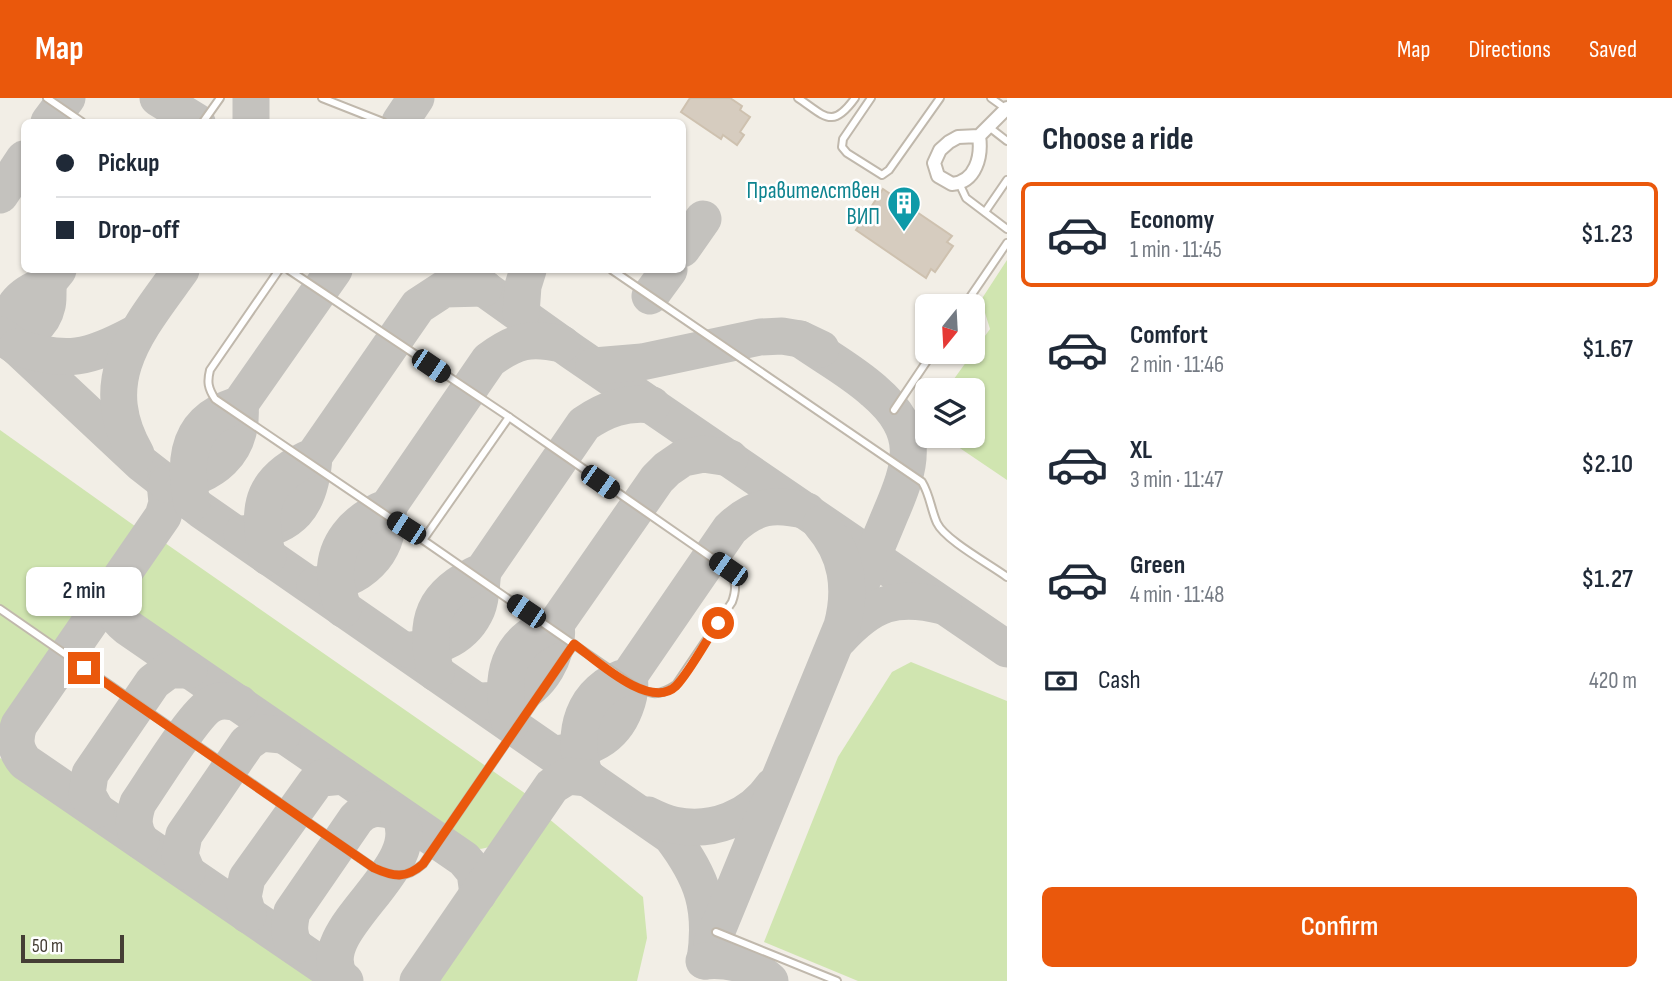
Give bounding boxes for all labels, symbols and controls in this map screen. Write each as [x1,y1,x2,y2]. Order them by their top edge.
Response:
text: Map [35,29,84,69]
text: Map [1397,35,1430,64]
text: Directions [1468,35,1551,64]
text: Saved [1589,35,1637,64]
text: Choose a ride [1042,120,1194,159]
text: Pickup [98,148,160,179]
place label: Правителствен ВИП [747,177,880,231]
building icon: Правителствен ВИП [885,184,923,233]
icon: car [1046,203,1109,266]
text: Economy [1130,205,1214,236]
text: Drop-off [98,215,179,246]
text: $1.23 [1581,219,1633,250]
text: 1 min · 11:45 [1130,236,1222,264]
north arrow [915,294,985,364]
map controls [915,294,985,448]
icon: car [1046,318,1109,381]
text: Comfort [1130,320,1208,351]
text: $1.67 [1582,334,1633,365]
car [408,346,455,386]
text: 2 min · 11:46 [1130,351,1224,379]
button: layers [915,378,985,448]
icon: car [1046,433,1109,496]
text: XL [1130,435,1152,466]
text: $2.10 [1581,449,1633,480]
car [577,461,624,503]
text: 3 min · 11:47 [1130,466,1223,494]
car [383,508,430,548]
car [705,548,752,590]
icon: car [1046,548,1109,611]
text: Green [1130,550,1185,581]
text: $1.27 [1581,564,1633,595]
callout: 2 min [26,566,142,616]
text: 2 min [62,577,106,605]
text: 4 min · 11:48 [1130,581,1224,609]
car [503,591,550,631]
route start [702,607,734,639]
route end [68,652,100,684]
icon: cash [1042,662,1080,700]
text: Cash [1098,665,1141,696]
text: 420 m [1589,667,1637,695]
button: Confirm [1042,887,1637,967]
scale bar [21,932,124,964]
text: 50 m [32,935,63,958]

